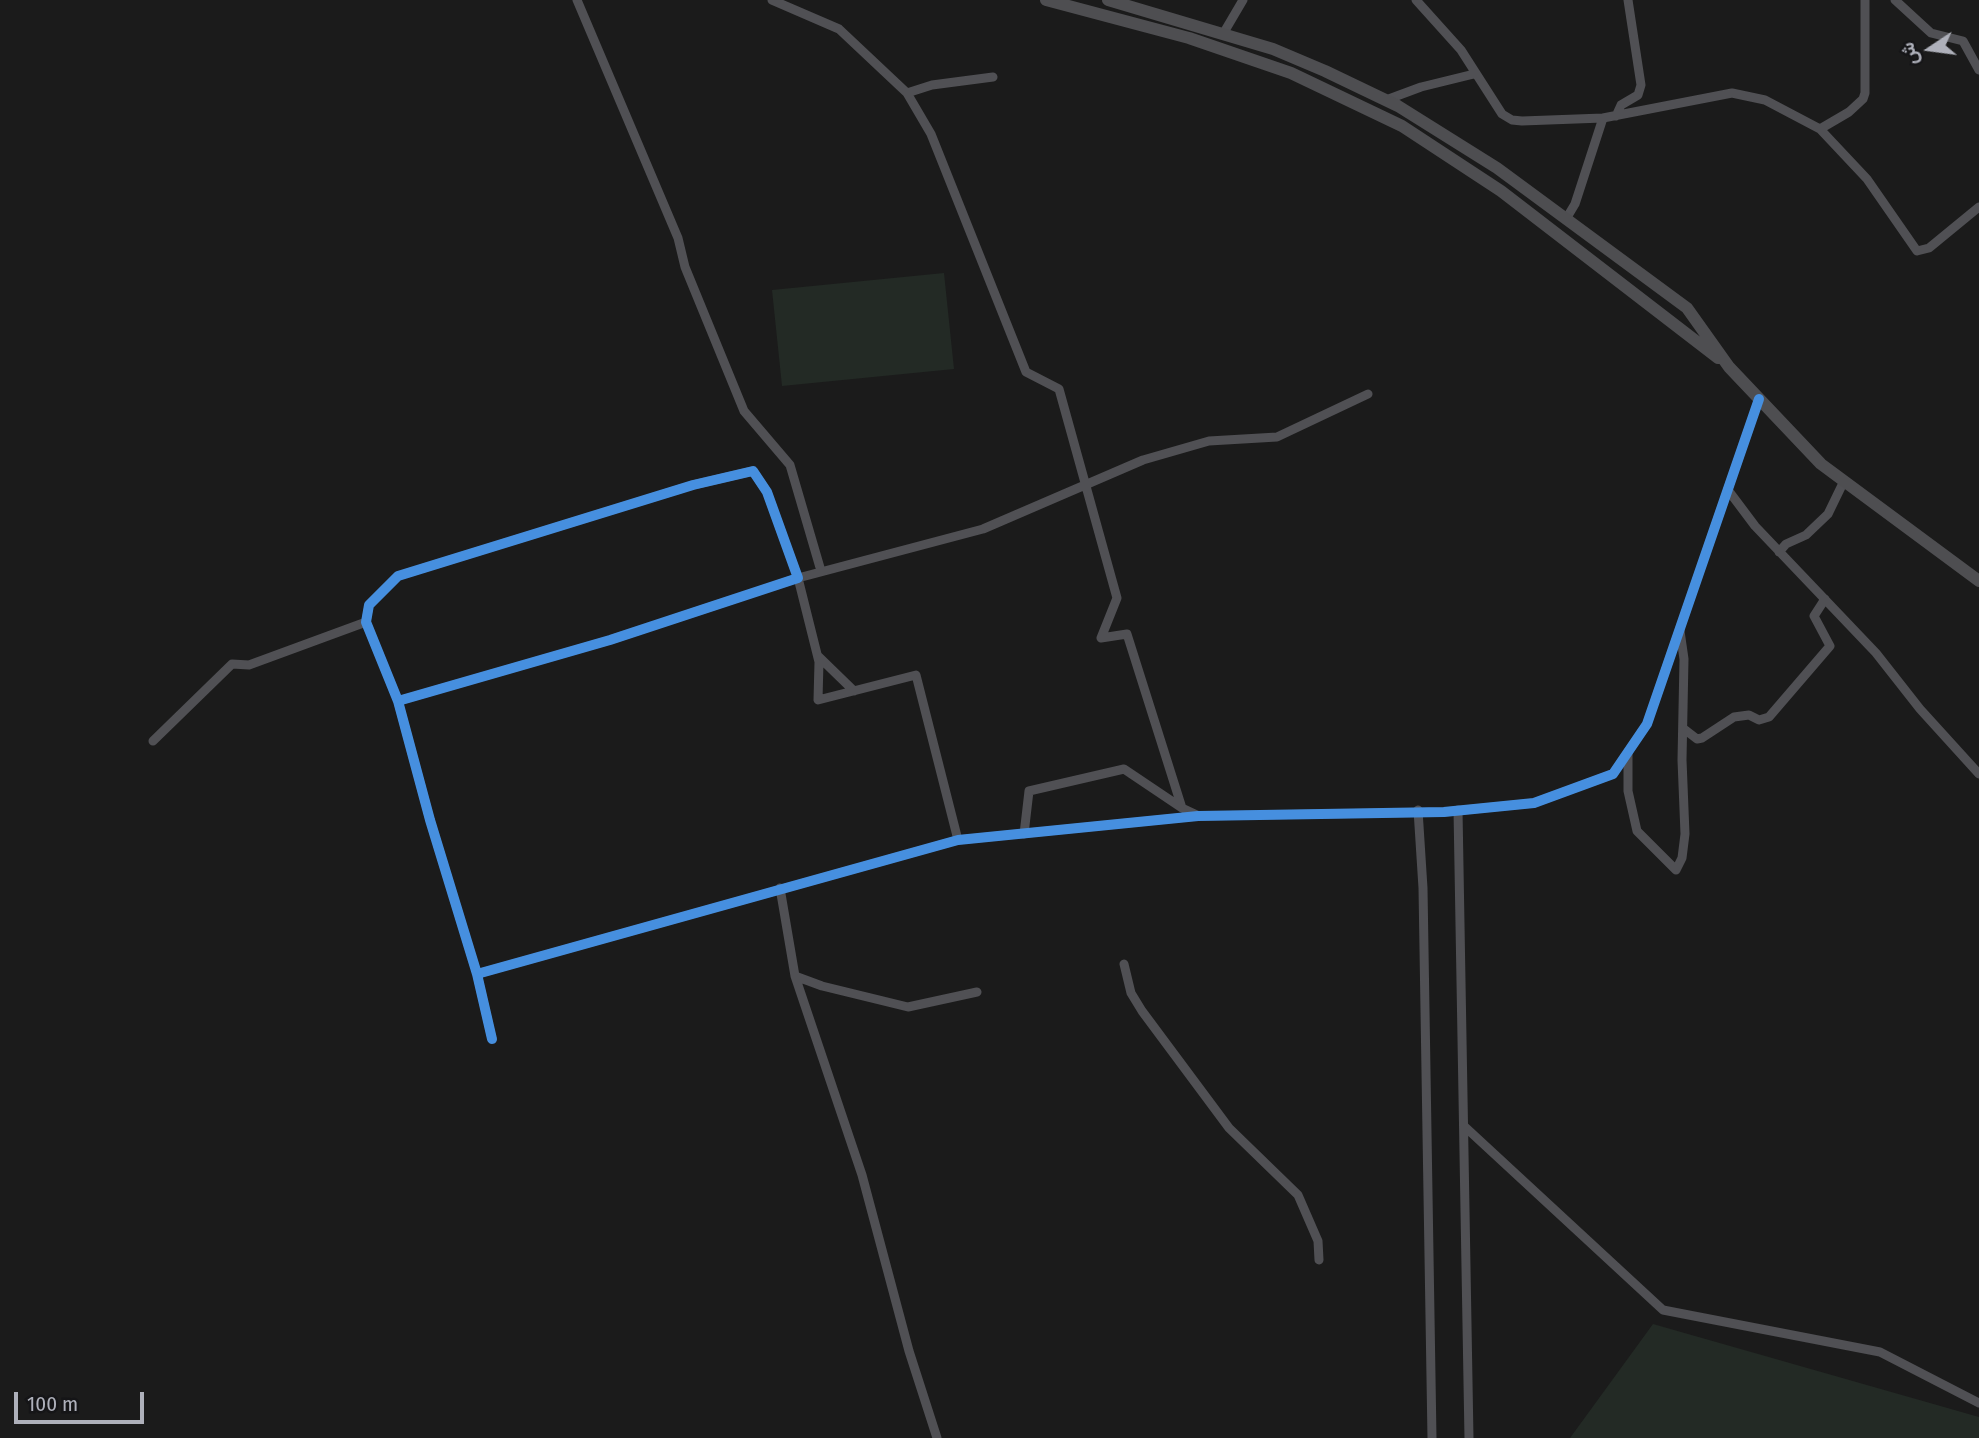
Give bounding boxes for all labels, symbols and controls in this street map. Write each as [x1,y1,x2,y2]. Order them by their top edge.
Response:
north arrow [1895,14,1965,84]
text: ش [1895,40,1923,68]
scale bar [18,1378,147,1422]
text: 100 m [27,1391,78,1417]

